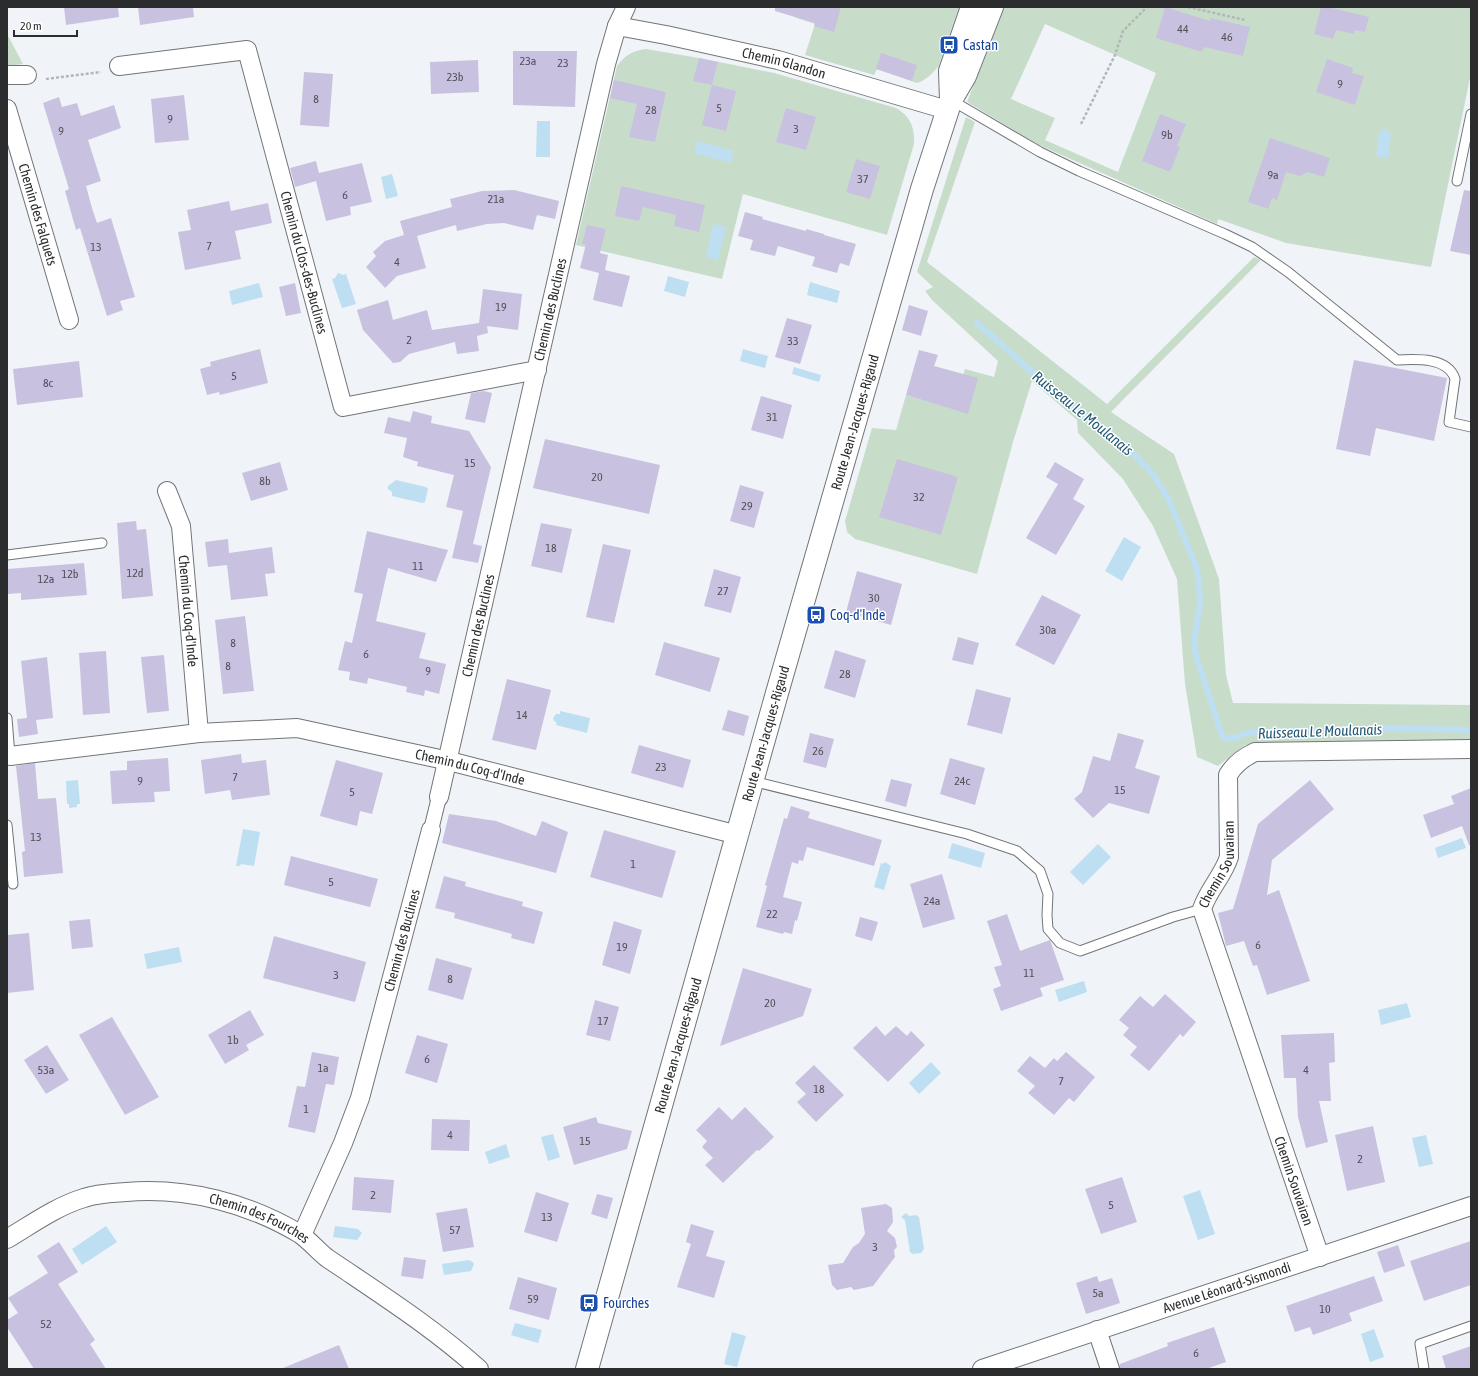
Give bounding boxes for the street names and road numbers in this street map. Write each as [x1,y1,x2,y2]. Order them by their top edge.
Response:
street label: Chemin Glandon [741,44,828,82]
street label: Chemin des Falquets [15,162,61,268]
street label: Chemin du Clos-des-Buclines [277,189,331,336]
street label: Chemin des Buclines [531,256,570,362]
street label: Route Jean-Jacques-Rigaud [828,352,882,492]
street label: Chemin du Coq-d'Inde [176,554,201,668]
street label: Chemin des Buclines [459,572,498,678]
street label: Route Jean-Jacques-Rigaud [739,664,792,803]
street label: Chemin du Coq-d'Inde [414,746,527,788]
street label: Chemin Souvairan [1195,820,1237,910]
street label: Chemin des Buclines [381,887,423,993]
street label: Route Jean-Jacques-Rigaud [651,976,705,1115]
street label: Chemin Souvairan [1271,1134,1317,1228]
street label: Chemin des Fourches [208,1190,313,1246]
street label: Avenue Léonard-Sismondi [1161,1259,1293,1316]

